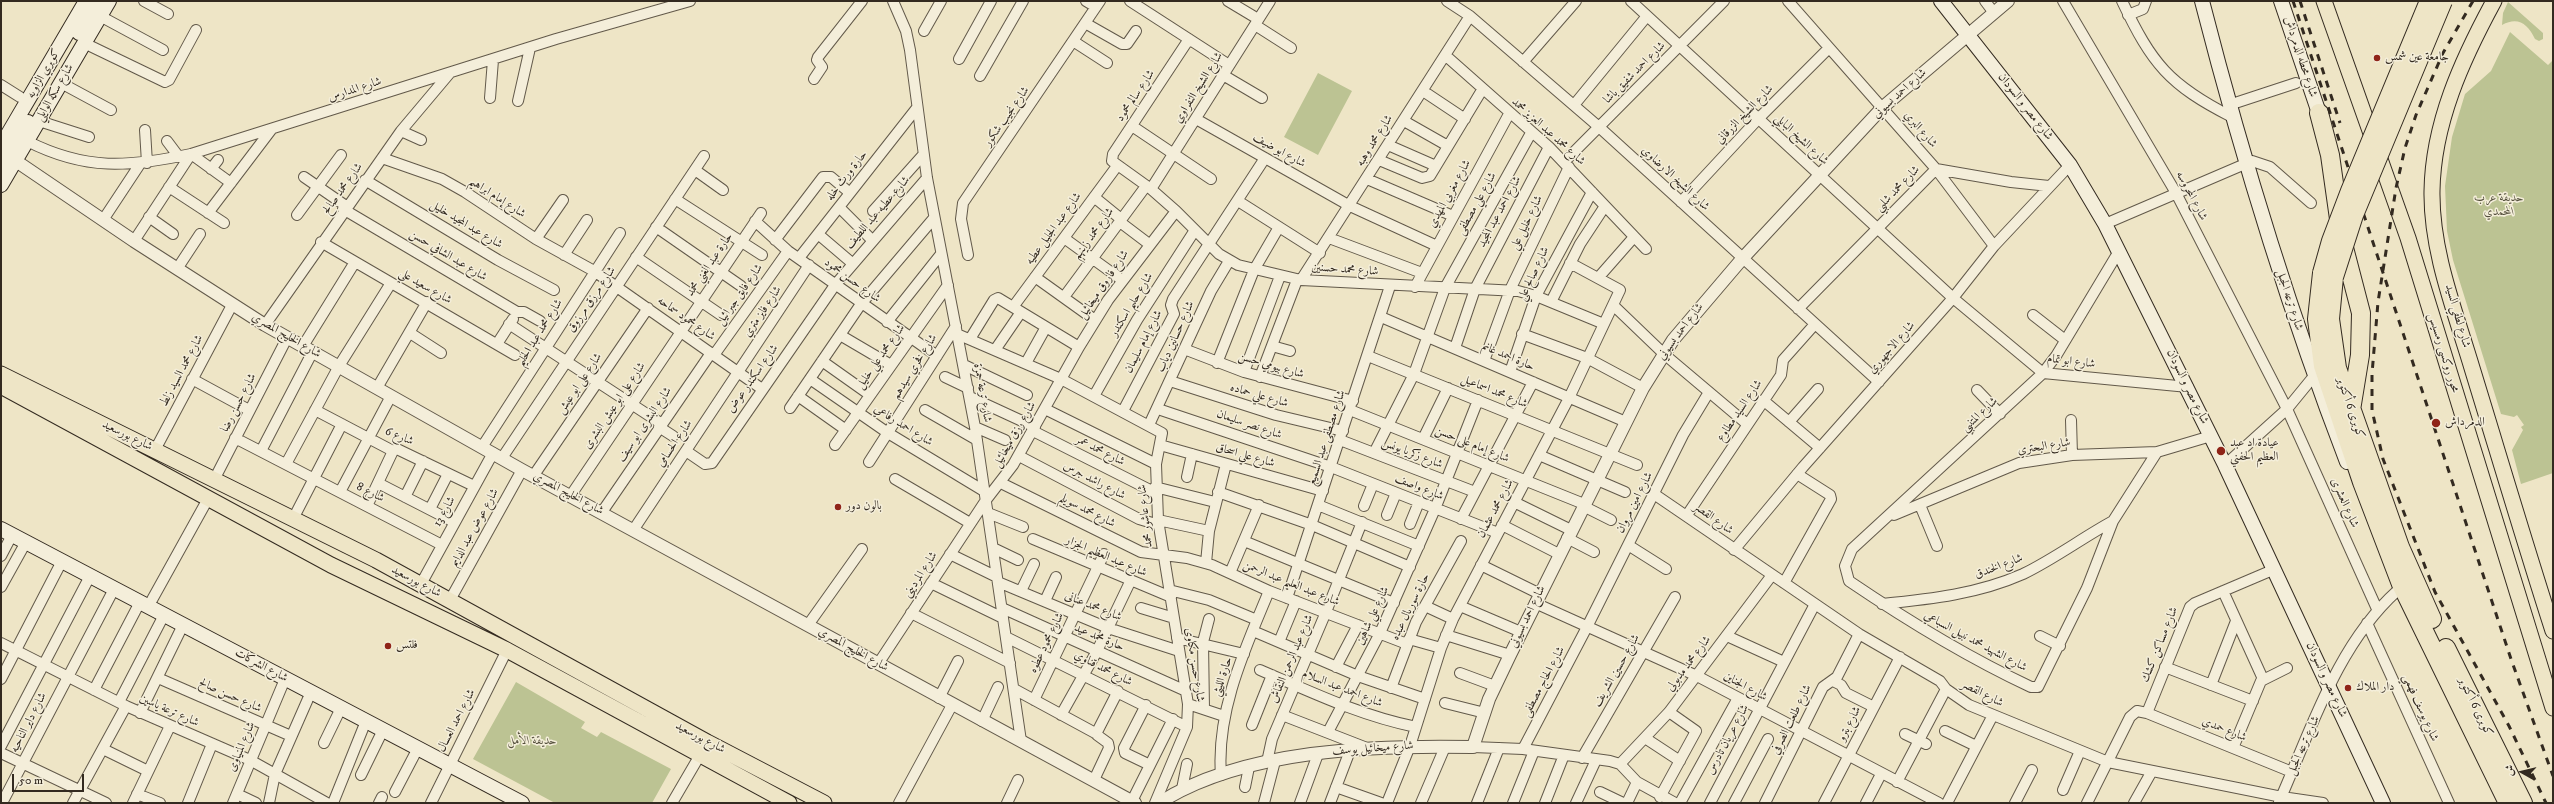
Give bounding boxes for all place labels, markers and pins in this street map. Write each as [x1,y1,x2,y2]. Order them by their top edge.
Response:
place label: جامعة عين شمس [2385,51,2449,65]
marker: جامعة عين شمس [2372,53,2382,63]
place label: الدمرداش [2445,416,2485,430]
marker: الدمرداش [2430,417,2442,429]
place label: عيادة اد عبد العظيم الحفني [2230,437,2279,465]
marker: عيادة اد عبد العظيم الحفني [2215,445,2227,457]
place label: بالون دور [846,500,882,514]
marker: بالون دور [833,502,843,512]
place label: فلتس [396,639,418,653]
marker: فلتس [383,641,393,651]
place label: دار الملاك [2356,681,2394,695]
marker: دار الملاك [2343,683,2353,693]

